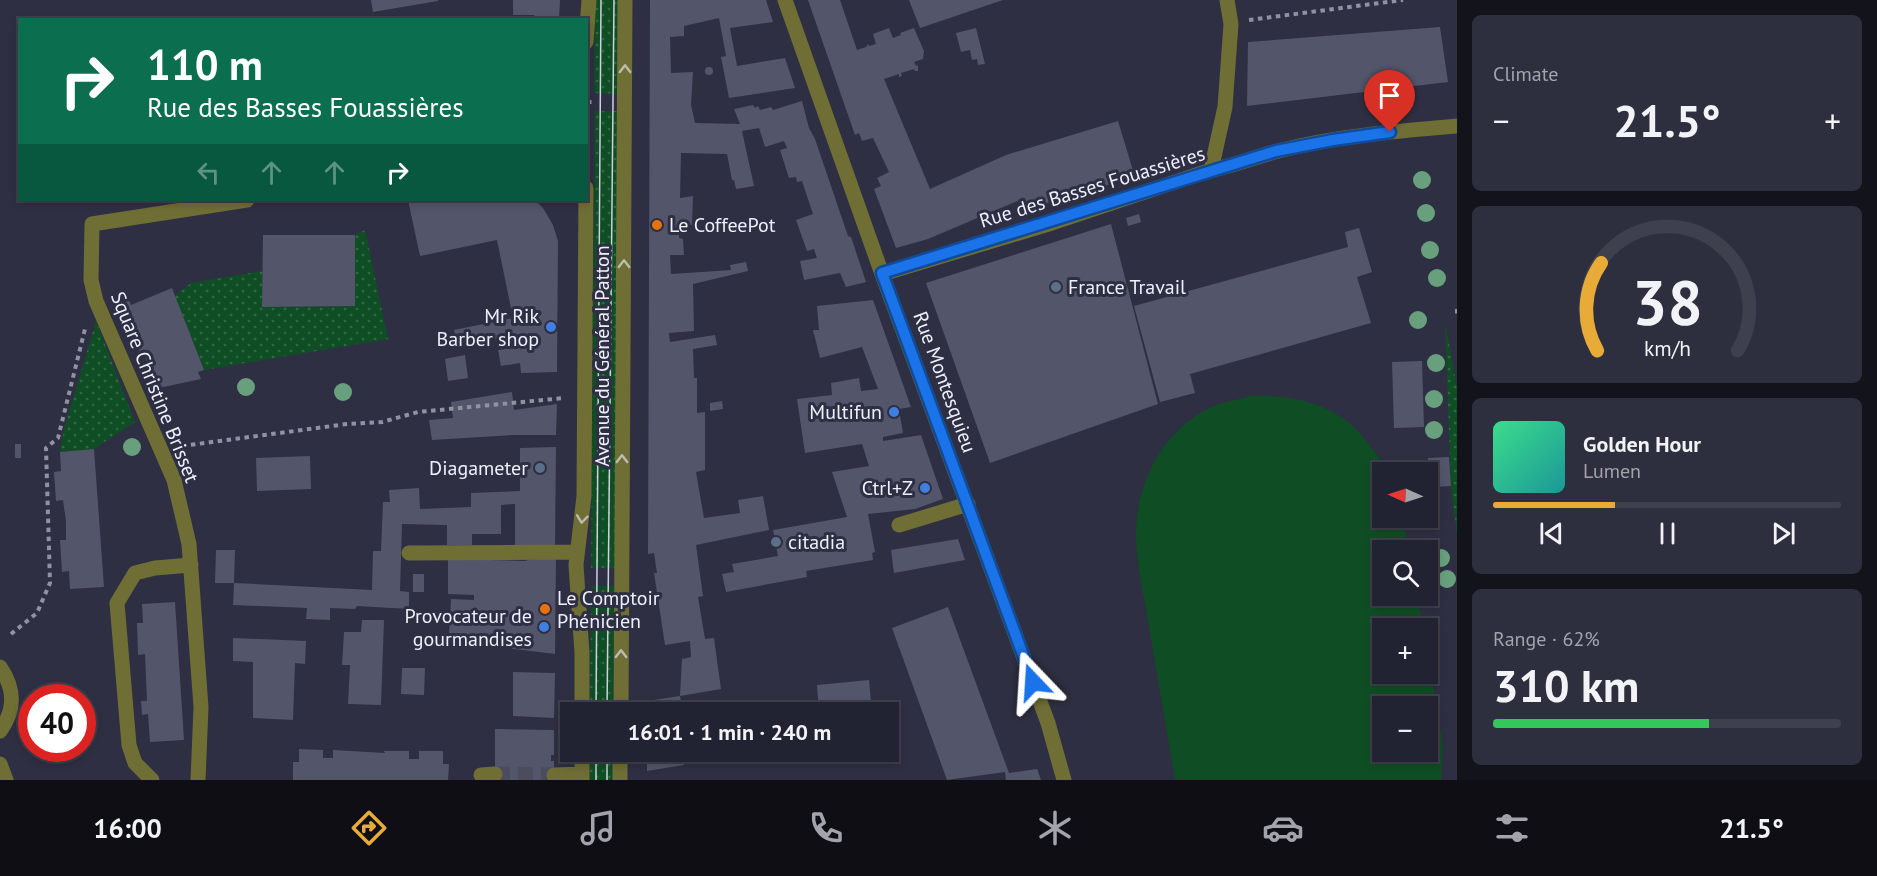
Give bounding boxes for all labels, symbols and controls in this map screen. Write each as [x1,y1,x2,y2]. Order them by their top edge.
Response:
text: 110 m [147,37,263,92]
icon: right [48,42,126,120]
text: Climate [1493,61,1559,87]
one-way arrow [619,65,631,74]
pin [1364,70,1415,132]
icon: arrive [1373,79,1406,112]
text: Rue des Basses Fouassières [147,90,464,124]
text: 21.5° [1613,91,1721,149]
text: − [1493,99,1510,142]
text: + [1824,99,1841,142]
street label: Rue des Basses Fouassières [976,140,1208,234]
icon: left [192,156,225,189]
icon: ahead [255,156,288,189]
icon: ahead [318,156,351,189]
icon: right [381,156,414,189]
place label: Le CoffeePot [669,212,776,238]
marker: Le CoffeePot [650,218,664,232]
street label: Avenue du Général Patton [589,245,615,467]
one-way arrow [618,260,630,269]
text: 38 [1632,262,1702,343]
place label: France Travail [1068,274,1186,300]
marker: France Travail [1049,280,1063,294]
street label: Square Christine Brisset [105,288,205,486]
place label: Mr Rik Barber shop [437,303,539,352]
street label: Rue Montesquieu [907,308,983,456]
marker: Mr Rik Barber shop [544,320,558,334]
text: km/h [1643,335,1690,363]
place label: Multifun [809,399,882,425]
marker: Multifun [887,405,901,419]
text: Golden Hour [1583,430,1701,458]
place label: Diagameter [429,455,528,481]
one-way arrow [616,455,628,464]
text: Lumen [1583,458,1641,484]
marker: Diagameter [533,461,547,475]
north arrow [1372,462,1438,528]
map controls [1372,462,1438,762]
place label: Ctrl+Z [862,475,913,501]
marker: Ctrl+Z [918,481,932,495]
one-way arrow [576,515,589,524]
icon: previous [1535,517,1568,550]
icon: pause [1651,517,1684,550]
icon: next [1767,517,1800,550]
place label: citadia [788,529,845,555]
marker: citadia [769,535,783,549]
button: search [1372,540,1438,606]
place label: Le Comptoir Phénicien [557,585,660,634]
marker: Le Comptoir Phénicien [538,602,552,616]
place label: Provocateur de gourmandises [405,603,532,652]
button: + [1372,618,1438,684]
marker: Provocateur de gourmandises [537,620,551,634]
text: Range · 62% [1493,626,1600,652]
one-way arrow [615,650,627,659]
position arrow [1001,650,1065,714]
text: 310 km [1493,656,1639,714]
speed limit sign: 40 [18,684,96,762]
button: − [1372,696,1438,762]
text: 16:01 · 1 min · 240 m [628,718,831,746]
icon: directions [348,807,390,849]
icon: music [577,807,619,849]
icon: phone [805,807,847,849]
icon: climate [1034,807,1076,849]
icon: car [1262,807,1304,849]
icon: filters [1491,807,1533,849]
text: 16:00 [93,811,162,845]
text: 21.5° [1719,811,1784,845]

